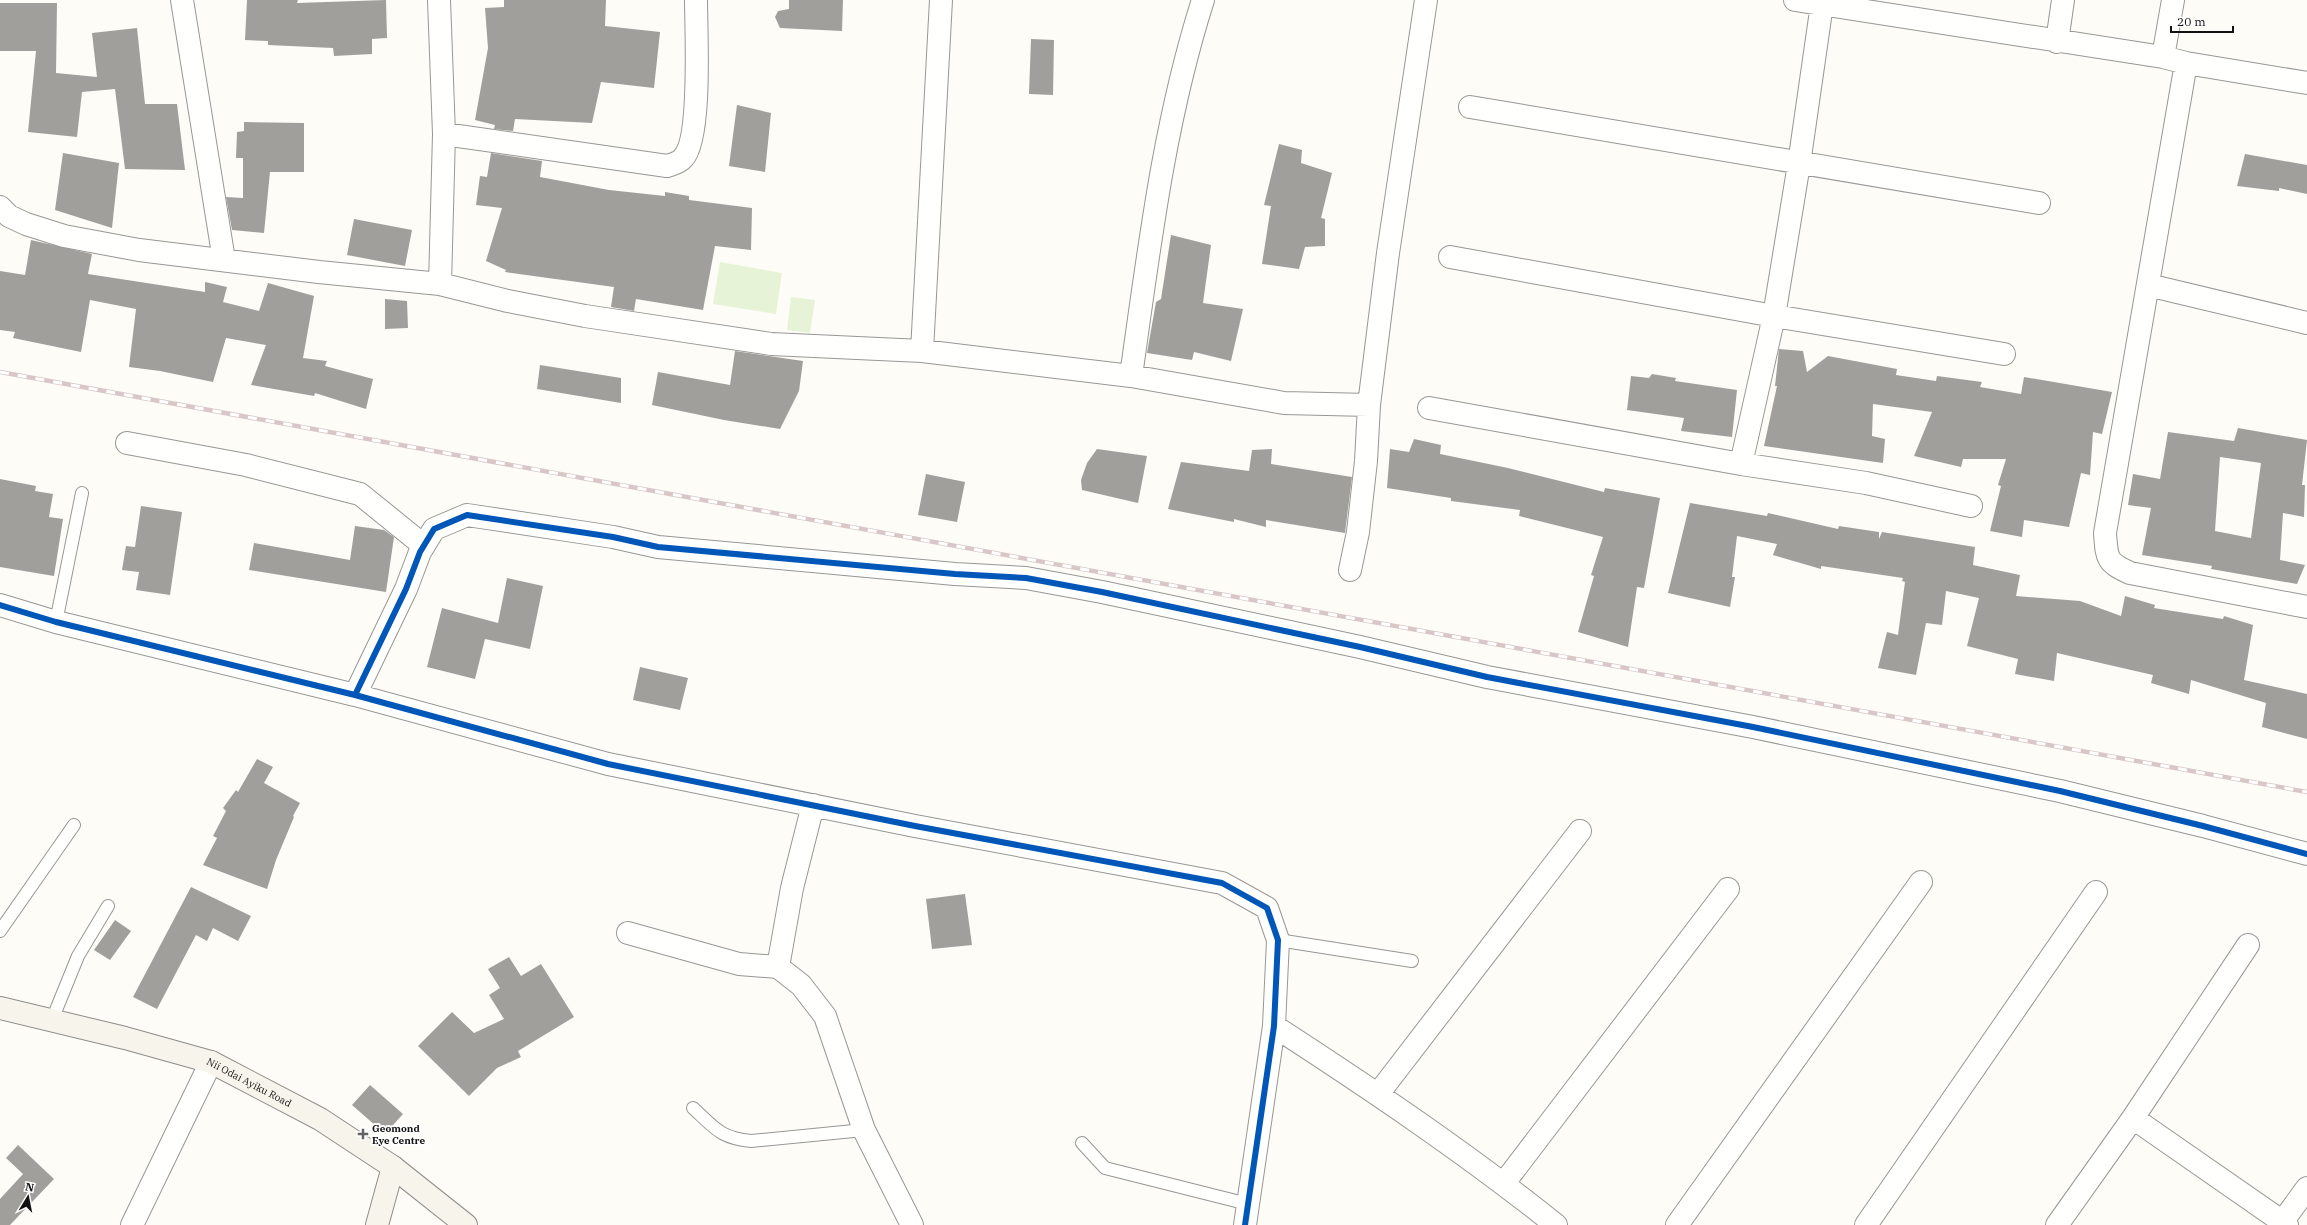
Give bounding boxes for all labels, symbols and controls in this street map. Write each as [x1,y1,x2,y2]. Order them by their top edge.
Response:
scale bar [2171,8,2233,34]
text: 20 m [2177,14,2206,29]
street label: Nii Odai Ayiku Road [205,1054,294,1110]
place label: Geomond Eye Centre [372,1122,426,1147]
marker: Geomond Eye Centre [357,1128,369,1140]
north arrow [8,1177,48,1217]
text: N [24,1180,36,1195]

